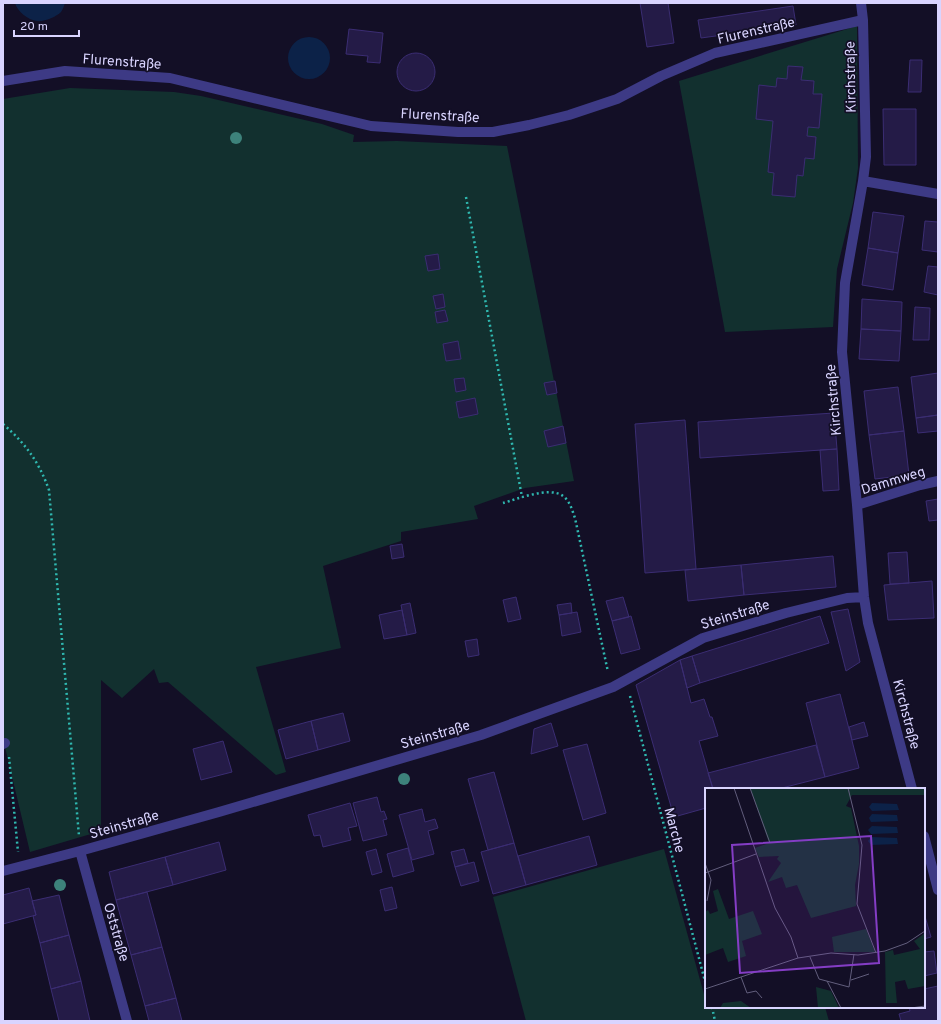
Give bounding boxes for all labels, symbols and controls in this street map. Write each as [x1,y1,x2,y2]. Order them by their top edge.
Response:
scale bar [14,12,79,38]
street label: Flurenstraße [716,14,797,49]
text: 20 m [20,19,48,35]
street label: Kirchstraße [842,41,861,113]
street label: Flurenstraße [82,51,162,74]
street label: Flurenstraße [400,106,480,127]
street label: Kirchstraße [823,363,846,436]
street label: Dammweg [859,464,928,499]
street label: Steinstraße [699,597,772,634]
street label: Kirchstraße [888,678,923,751]
street label: Steinstraße [399,717,472,753]
inset map [705,788,925,1008]
street label: Marche [659,806,688,855]
street label: Steinstraße [88,807,161,843]
street label: Oststraße [99,901,132,964]

